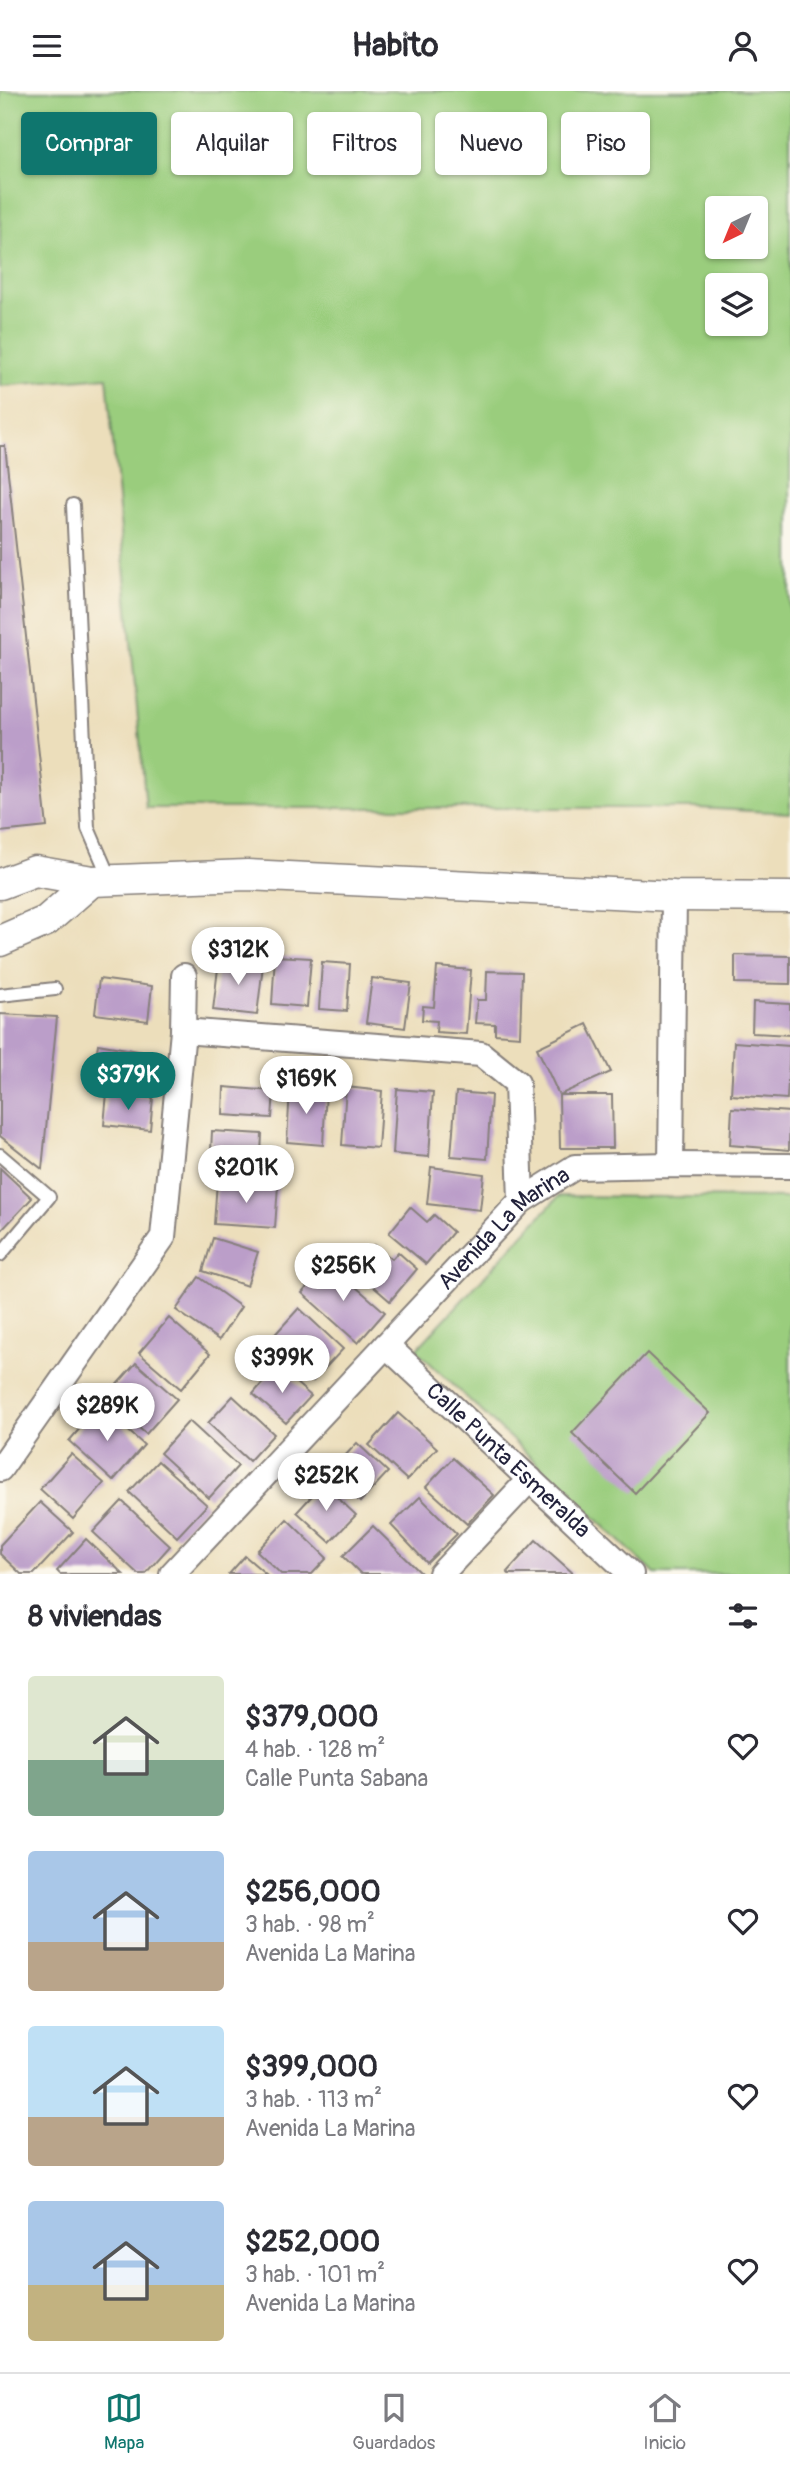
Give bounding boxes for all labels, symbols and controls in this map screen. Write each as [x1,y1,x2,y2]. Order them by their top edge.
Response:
text: Habito [352,26,438,66]
icon: menu [28,27,66,65]
icon: person [724,27,762,65]
chip: Comprar [21,112,157,175]
chip: Alquilar [171,112,293,175]
chip: Filtros [307,112,421,175]
chip: Nuevo [435,112,547,175]
chip: Piso [561,112,650,175]
north arrow [705,196,768,259]
map controls [705,196,768,336]
button: layers [705,273,768,336]
pin: $312K [189,927,287,987]
text: $312K [207,935,269,964]
pin: $379K [79,1053,177,1112]
pin: $169K [257,1056,355,1116]
text: $379K [96,1060,160,1089]
text: $169K [276,1064,336,1093]
pin: $201K [197,1145,295,1205]
text: $201K [214,1153,278,1182]
street label: Avenida La Marina [431,1160,575,1296]
pin: $256K [294,1243,392,1303]
text: $256K [310,1251,376,1280]
pin: $399K [233,1335,331,1395]
text: $399K [251,1343,313,1372]
street label: Calle Punta Esmeralda [420,1376,597,1544]
pin: $289K [58,1383,156,1443]
text: $289K [76,1391,138,1420]
pin: $252K [277,1453,375,1513]
text: $252K [294,1461,358,1490]
icon: filters [724,1597,762,1635]
text: 8 viviendas [28,1598,161,1635]
text: $379,000 [245,1698,378,1735]
icon: home [84,1704,168,1788]
icon: heart [724,1727,762,1765]
text: 4 hab. · 128 m² [245,1735,385,1764]
text: Calle Punta Sabana [245,1764,428,1793]
text: $256,000 [245,1873,381,1910]
icon: home [84,1879,168,1963]
icon: heart [724,1902,762,1940]
text: 3 hab. · 98 m² [245,1910,375,1939]
text: Avenida La Marina [245,1939,416,1968]
text: $399,000 [245,2048,378,2085]
icon: home [84,2054,168,2138]
icon: heart [724,2077,762,2115]
text: 3 hab. · 113 m² [245,2085,382,2114]
text: Avenida La Marina [245,2114,416,2143]
text: $252,000 [245,2223,380,2260]
icon: home [84,2229,168,2313]
icon: heart [724,2252,762,2290]
text: 3 hab. · 101 m² [245,2260,385,2289]
text: Avenida La Marina [245,2289,416,2318]
tab: Mapa [104,2389,144,2455]
tab: Guardados [352,2389,435,2455]
tab: Inicio [643,2389,686,2455]

